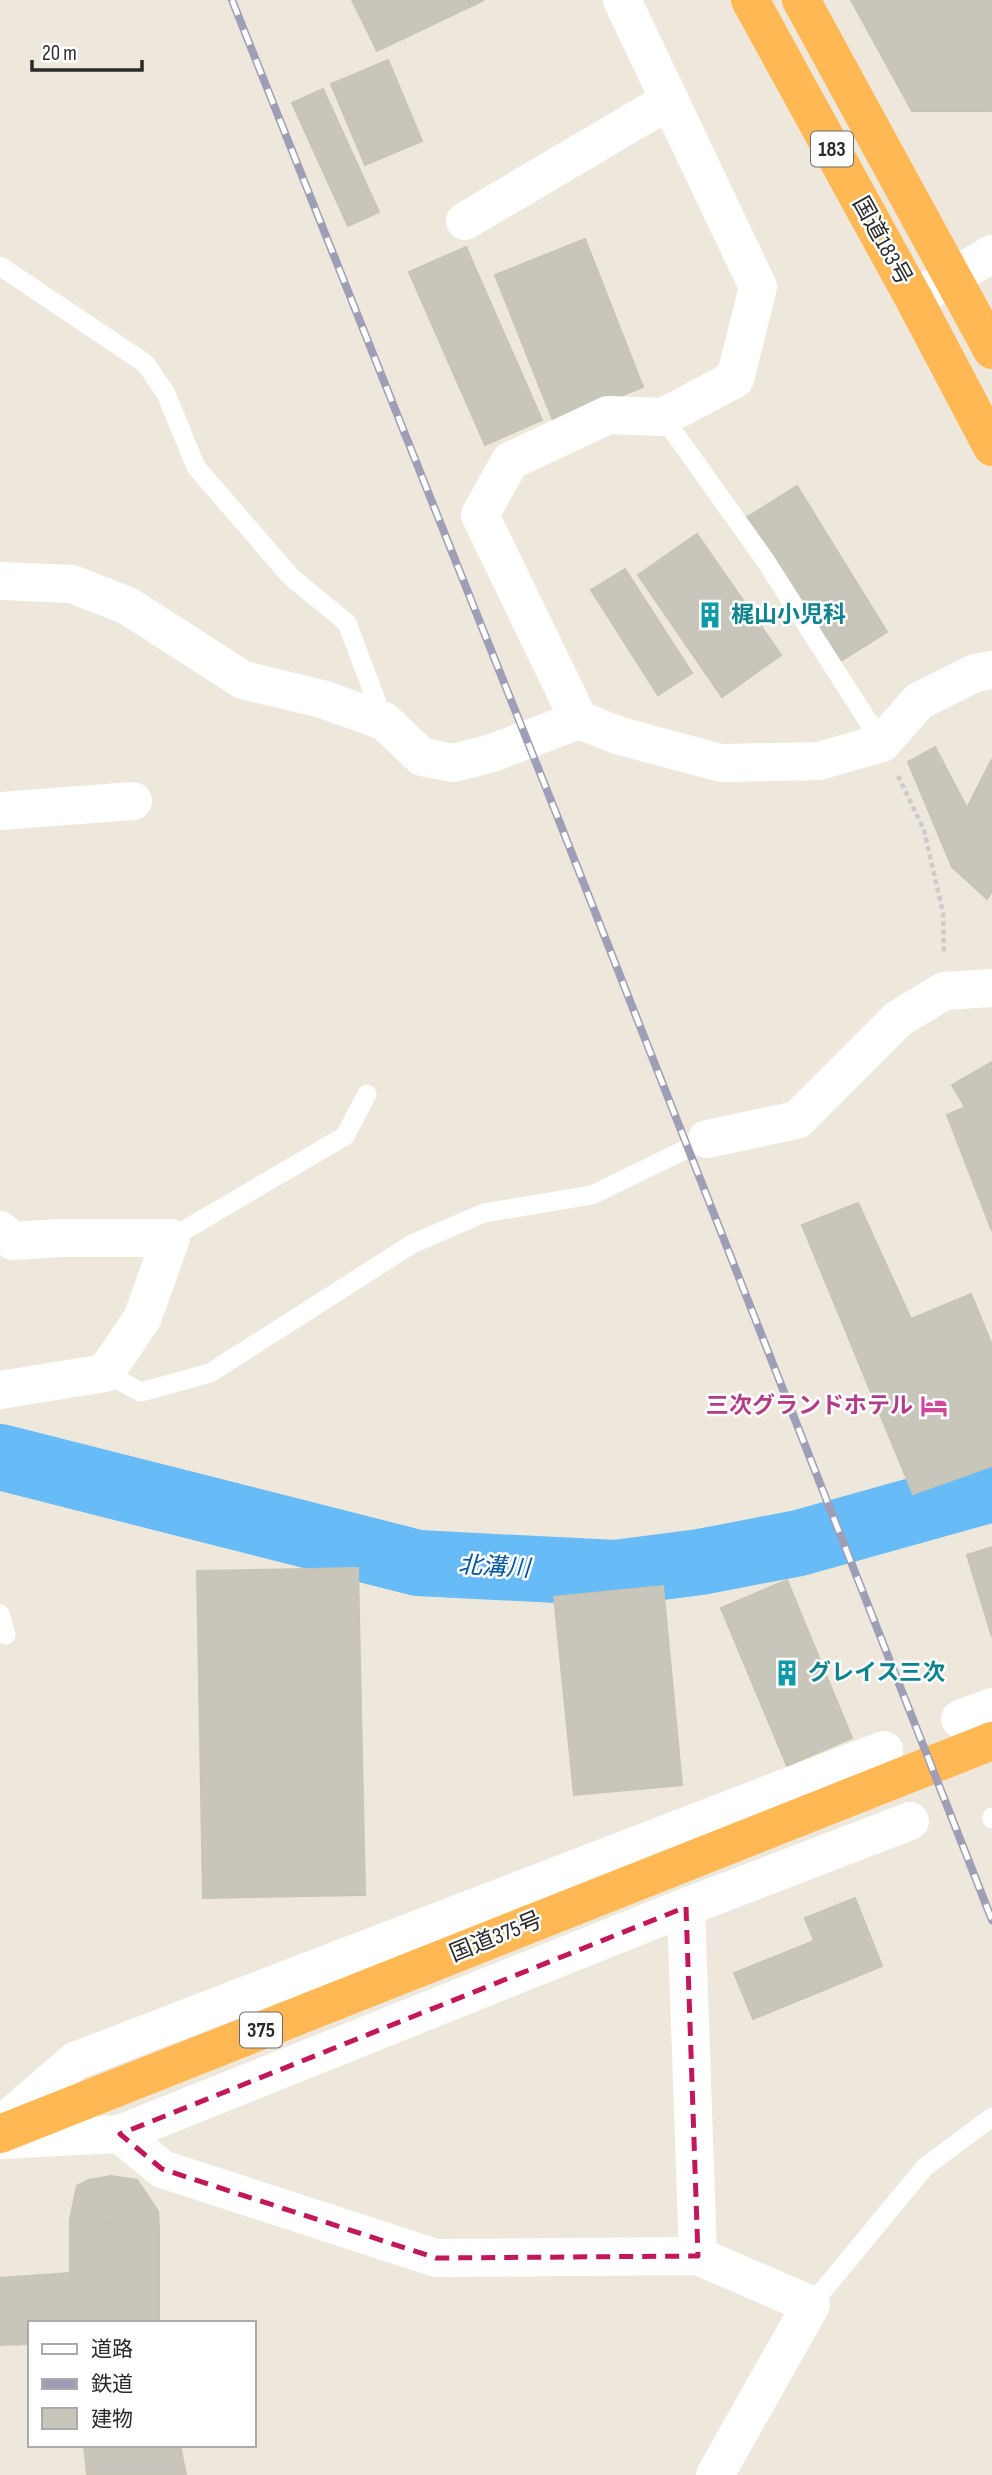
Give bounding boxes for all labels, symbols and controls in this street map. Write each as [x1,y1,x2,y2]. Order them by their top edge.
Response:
scale bar [32,28,142,72]
text: 20 m [42,41,77,66]
road number: 183 [811,132,853,166]
street label: 国道183号 [846,192,918,290]
building icon: 梶山小児科 [695,600,725,630]
place label: 梶山小児科 [731,601,846,629]
hotel icon: 三次グランドホテル [919,1391,949,1421]
place label: 三次グランドホテル [706,1392,913,1420]
water label: 北溝川 [457,1551,534,1584]
building icon: グレイス三次 [772,1658,802,1688]
place label: グレイス三次 [808,1659,945,1687]
street label: 国道375号 [446,1906,546,1968]
road number: 375 [240,2012,282,2048]
legend [28,2321,256,2447]
text: 道路 [91,2337,133,2362]
text: 鉄道 [91,2372,133,2397]
text: 建物 [91,2407,133,2432]

